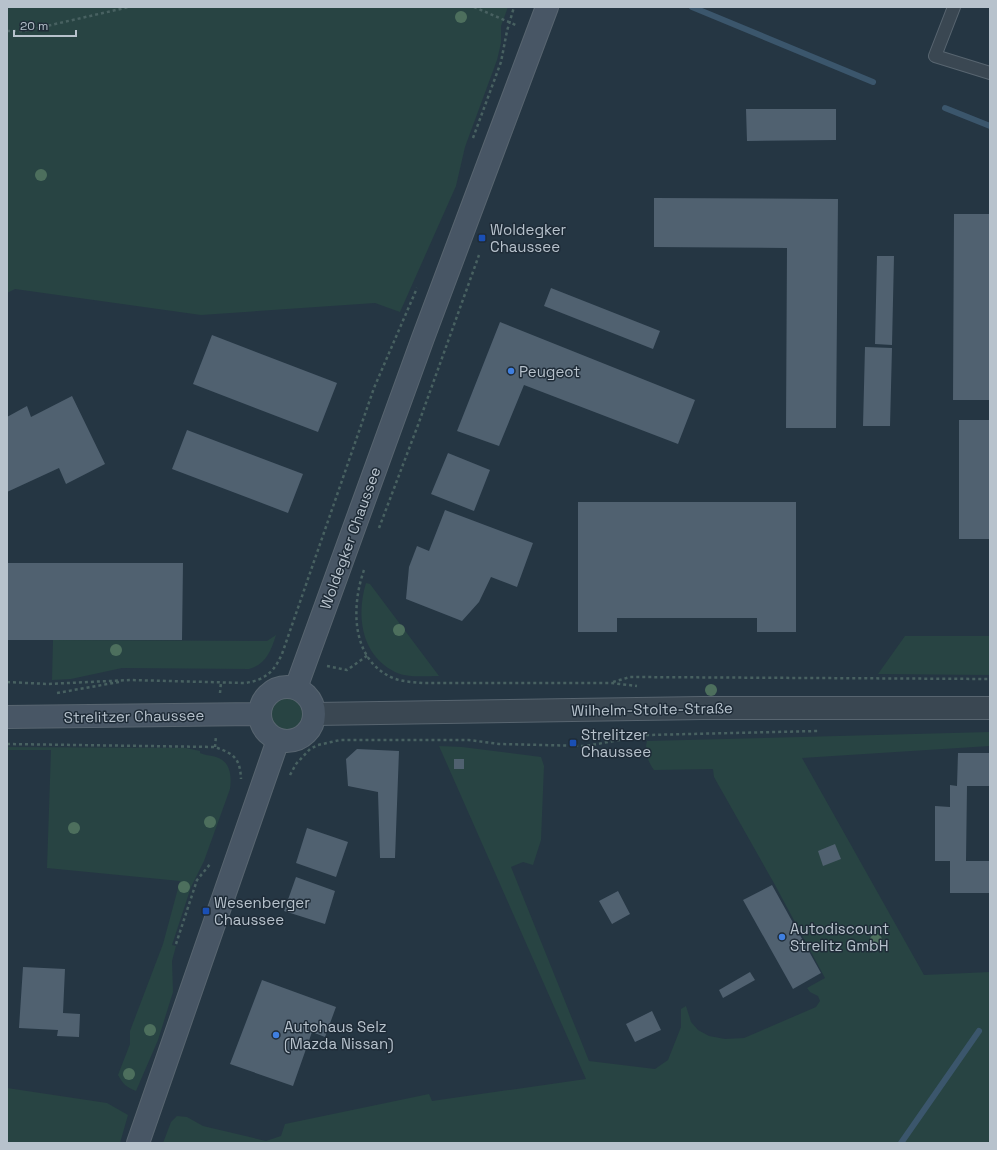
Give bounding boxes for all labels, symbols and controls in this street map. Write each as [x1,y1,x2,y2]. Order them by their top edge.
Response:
scale bar [14,12,76,38]
text: 20 m [20,18,48,34]
place label: Woldegker Chaussee [490,220,567,256]
marker: Woldegker Chaussee [477,233,487,243]
place label: Peugeot [519,362,580,381]
marker: Peugeot [506,366,516,376]
street label: Woldegker Chaussee [315,464,385,612]
street label: Wilhelm-Stolte-Straße [571,698,733,720]
street label: Strelitzer Chaussee [64,705,205,727]
place label: Strelitzer Chaussee [581,725,651,761]
marker: Strelitzer Chaussee [568,738,578,748]
place label: Wesenberger Chaussee [214,893,310,929]
marker: Wesenberger Chaussee [201,906,211,916]
place label: Autodiscount Strelitz GmbH [790,919,889,955]
marker: Autodiscount Strelitz GmbH [777,932,787,942]
place label: Autohaus Selz (Mazda Nissan) [284,1017,394,1054]
marker: Autohaus Selz (Mazda Nissan) [271,1030,281,1040]

